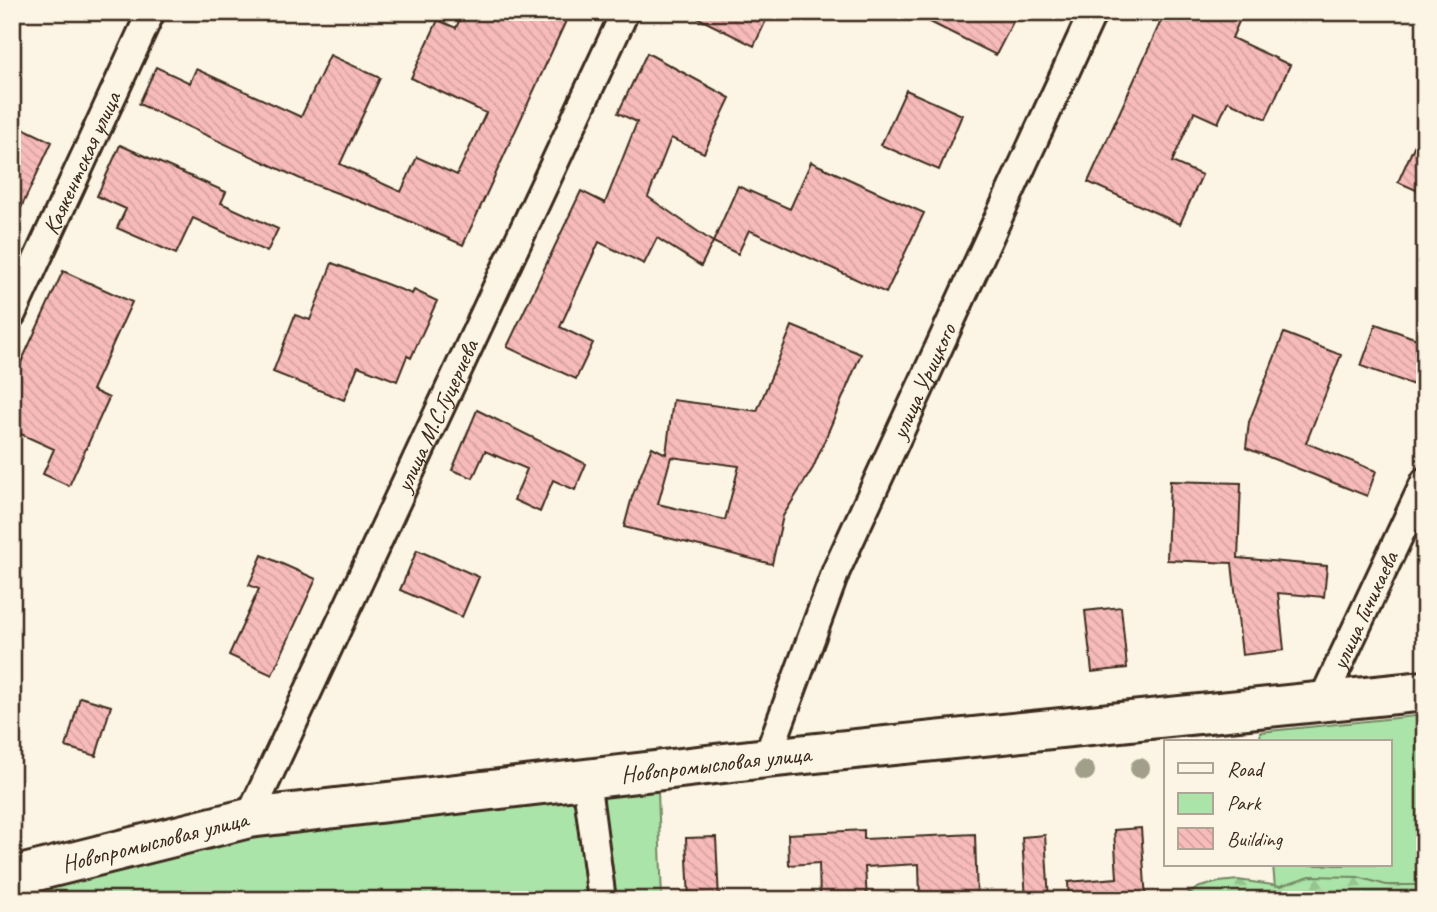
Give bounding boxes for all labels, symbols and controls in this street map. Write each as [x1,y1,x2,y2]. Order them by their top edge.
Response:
street label: Каякентская улица [36,86,128,240]
street label: улица Урицкого [883,318,963,446]
street label: улица М.С.Гуцериева [388,334,486,498]
street label: улица Гичикаева [1323,545,1406,676]
street label: Новопромысловая улица [619,738,814,790]
legend [1164,740,1392,866]
text: Road [1227,756,1266,782]
text: Park [1227,790,1262,816]
street label: Новопромысловая улица [58,803,253,879]
text: Building [1227,826,1284,852]

